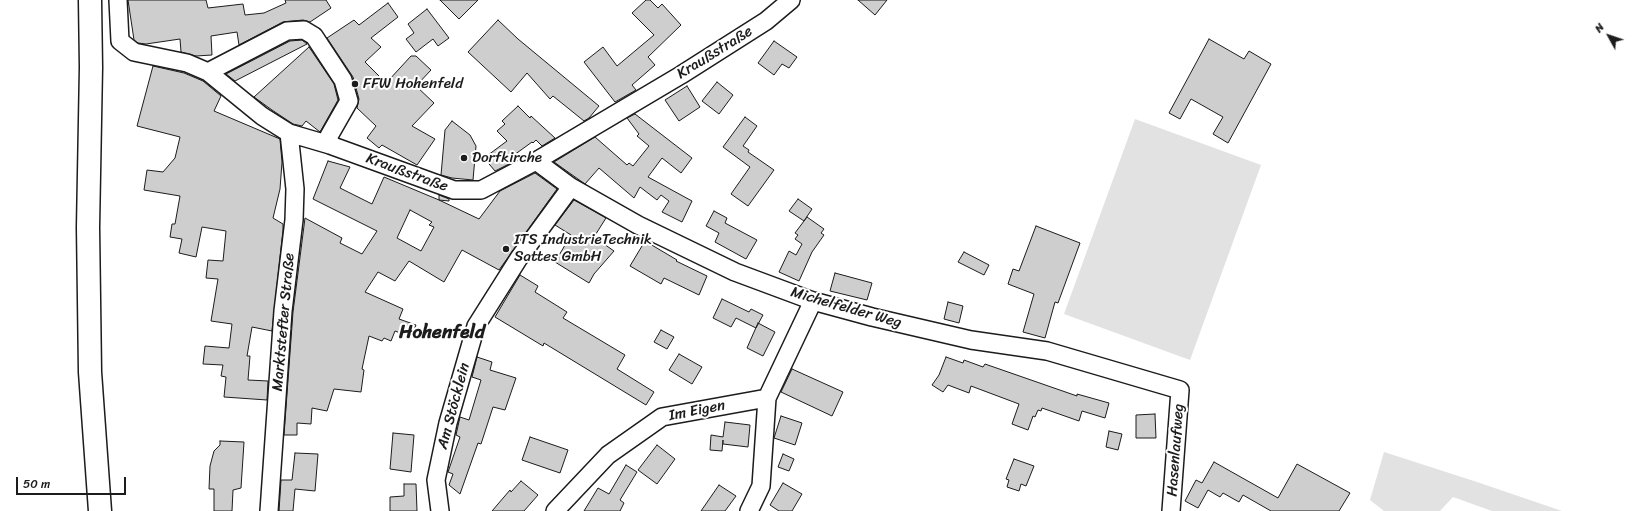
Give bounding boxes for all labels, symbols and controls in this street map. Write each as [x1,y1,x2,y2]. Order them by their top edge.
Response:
north arrow [1589,16,1629,56]
text: N [1590,19,1609,37]
street label: Kraußstraße [674,23,756,83]
place label: FFW Hohenfeld [363,75,463,93]
marker: FFW Hohenfeld [350,79,360,89]
place label: Dorfkirche [472,149,542,167]
street label: Kraußstraße [364,150,450,196]
marker: Dorfkirche [459,153,469,163]
place label: ITS IndustrieTechnik Sattes GmbH [514,231,652,266]
marker: ITS IndustrieTechnik Sattes GmbH [501,244,511,254]
street label: Marktstefter Straße [269,252,299,392]
street label: Michelfelder Weg [789,284,903,332]
district label: Hohenfeld [399,322,485,344]
street label: Am Stöcklein [434,361,474,451]
street label: Im Eigen [667,397,727,425]
street label: Hasenlaufweg [1164,403,1188,497]
scale bar [18,469,128,495]
text: 50 m [23,473,50,495]

